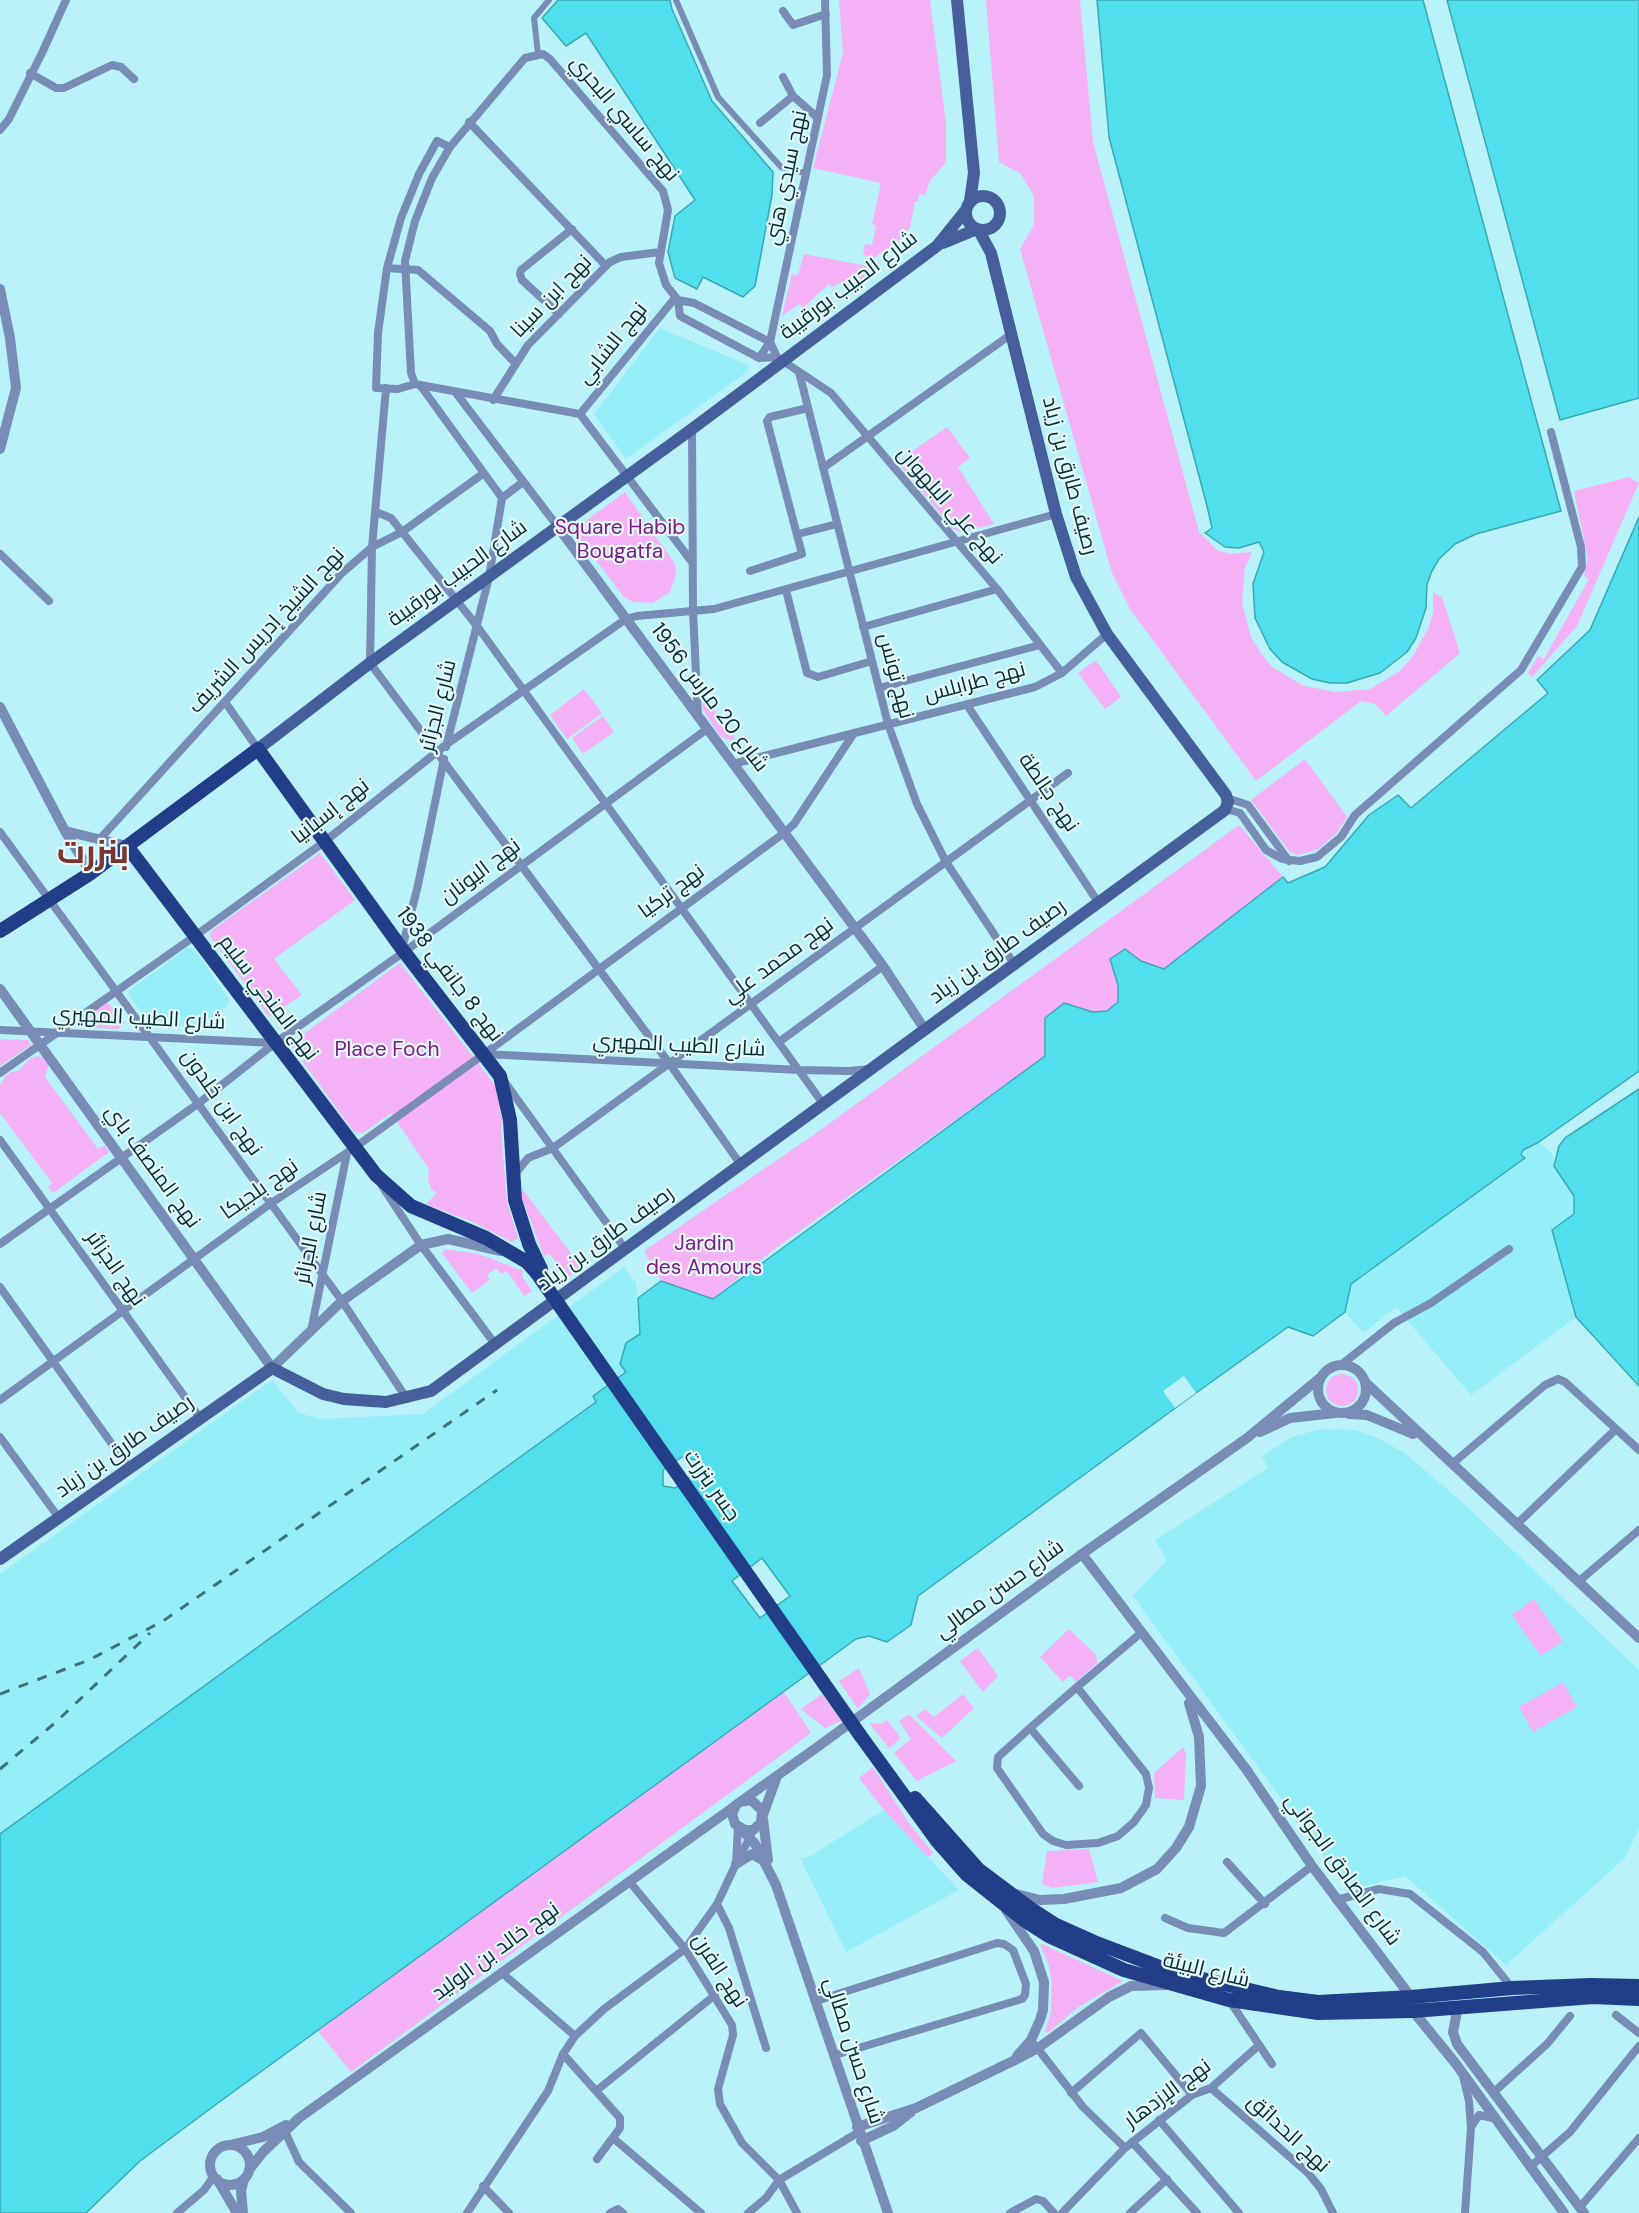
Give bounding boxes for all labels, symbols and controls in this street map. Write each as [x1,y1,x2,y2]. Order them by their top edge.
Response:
street label: نهج ساسي البحري [564,51,684,187]
street label: نهج سيدي هني [760,108,814,248]
street label: شارع الحبيب بورقيبة [775,226,923,346]
street label: نهج ابن سينا [506,250,598,344]
street label: نهج الشابي [572,298,654,390]
street label: رصيف طارق بن زياد [1036,394,1102,558]
street label: نهج علي البلهوان [891,442,1007,570]
street label: شارع الحبيب بورقيبة [383,515,533,633]
park label: Square Habib Bougatfa [555,515,685,565]
street label: نهج الشيخ إدريس الشريف [183,543,351,719]
street label: شارع 20 مارس 1956 [645,619,773,777]
street label: نهج تونس [871,630,919,722]
street label: شارع الجزائر [415,657,463,755]
street label: نهج طرابلس [921,657,1029,709]
street label: نهج جالطة [1012,749,1084,837]
street label: نهج إسبانيا [287,774,375,850]
district label: بنزرت [57,834,129,874]
street label: نهج اليونان [436,834,526,910]
street label: نهج تركيا [634,860,710,924]
street label: رصيف طارق بن زياد [925,894,1071,1010]
street label: نهج 8 جانفي 1938 [390,903,508,1047]
street label: نهج محمد علي [719,913,839,1009]
street label: نهج المنجي سليم [213,930,323,1066]
street label: شارع الطيب المهيري [52,1002,226,1036]
street label: شارع الطيب المهيري [592,1029,766,1063]
park label: Place Foch [334,1037,440,1063]
street label: نهج ابن خلدون [175,1045,267,1161]
street label: نهج المنصف باي [99,1100,205,1234]
street label: نهج بلجيكا [216,1154,304,1226]
street label: رصيف طارق بن زياد [533,1181,679,1297]
street label: شارع الجزائر [291,1189,333,1287]
street label: نهج الجزائر [80,1226,150,1312]
park label: Jardin des Amours [646,1231,762,1281]
street label: رصيف طارق بن زياد [51,1390,199,1504]
street label: جسر بنزرت [677,1445,745,1527]
street label: شارع حسن مطالي [931,1535,1069,1645]
street label: شارع الصادق الجواني [1278,1789,1406,1951]
street label: نهج خالد بن الوليد [427,1897,565,2007]
street label: نهج الفرن [686,1929,752,2013]
street label: شارع البيئة [1160,1948,1252,1994]
street label: شارع حسن مطالي [817,1974,889,2128]
street label: نهج الإزدهار [1120,2054,1216,2134]
street label: نهج الحدائق [1242,2089,1334,2179]

